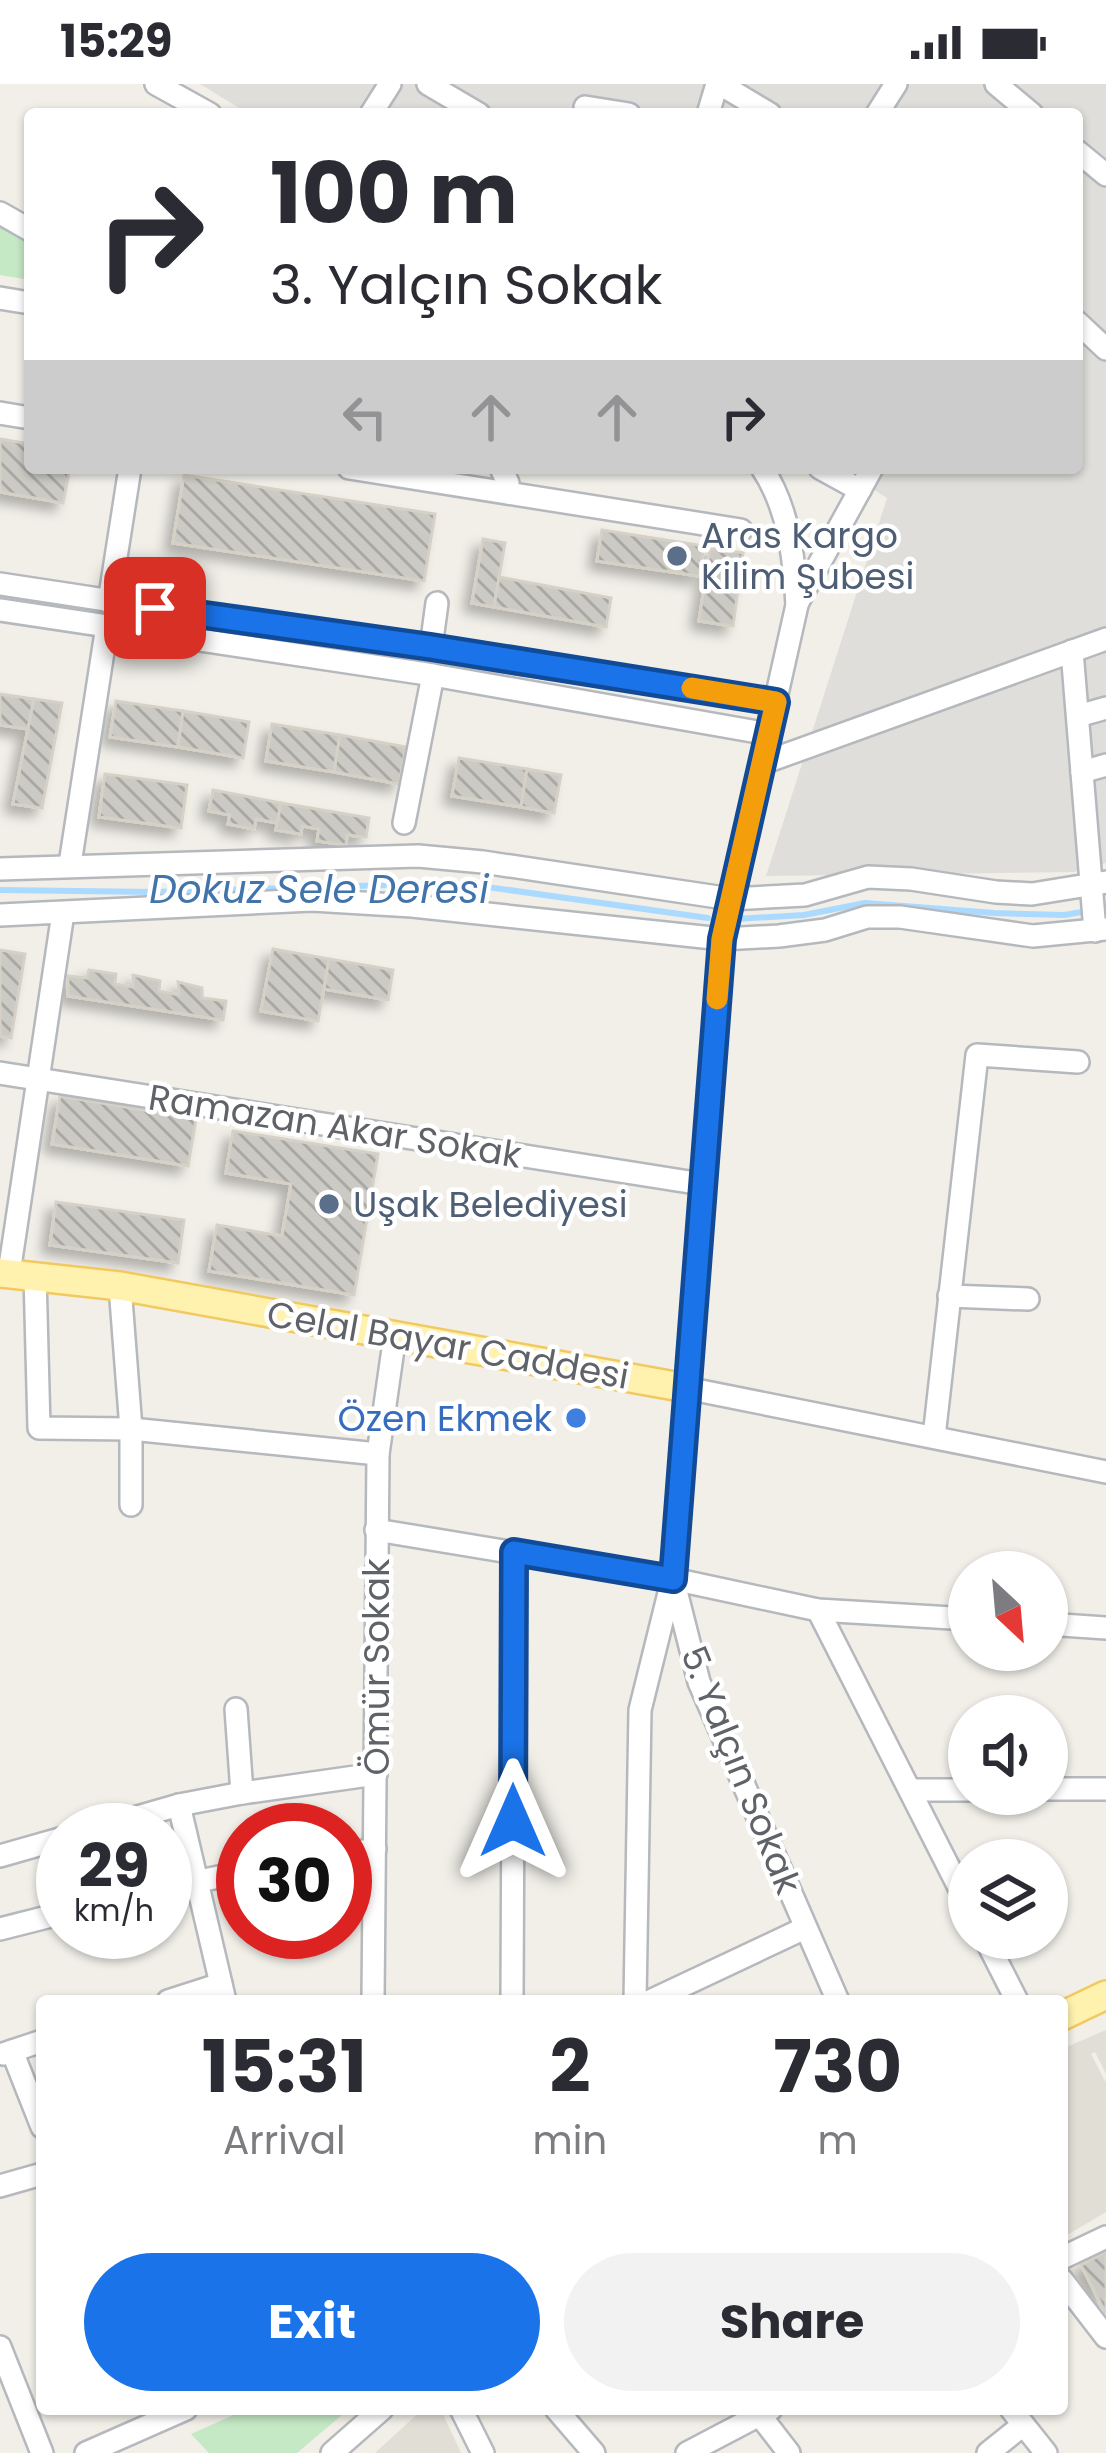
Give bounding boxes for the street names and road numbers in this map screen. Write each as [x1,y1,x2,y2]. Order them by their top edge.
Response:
street label: Ramazan Akar Sokak [145,1071,526,1181]
street label: Celal Bayar Caddesi [263,1288,633,1402]
street label: Ömür Sokak [351,1558,402,1776]
street label: 5. Yalçın Sokak [668,1639,814,1902]

